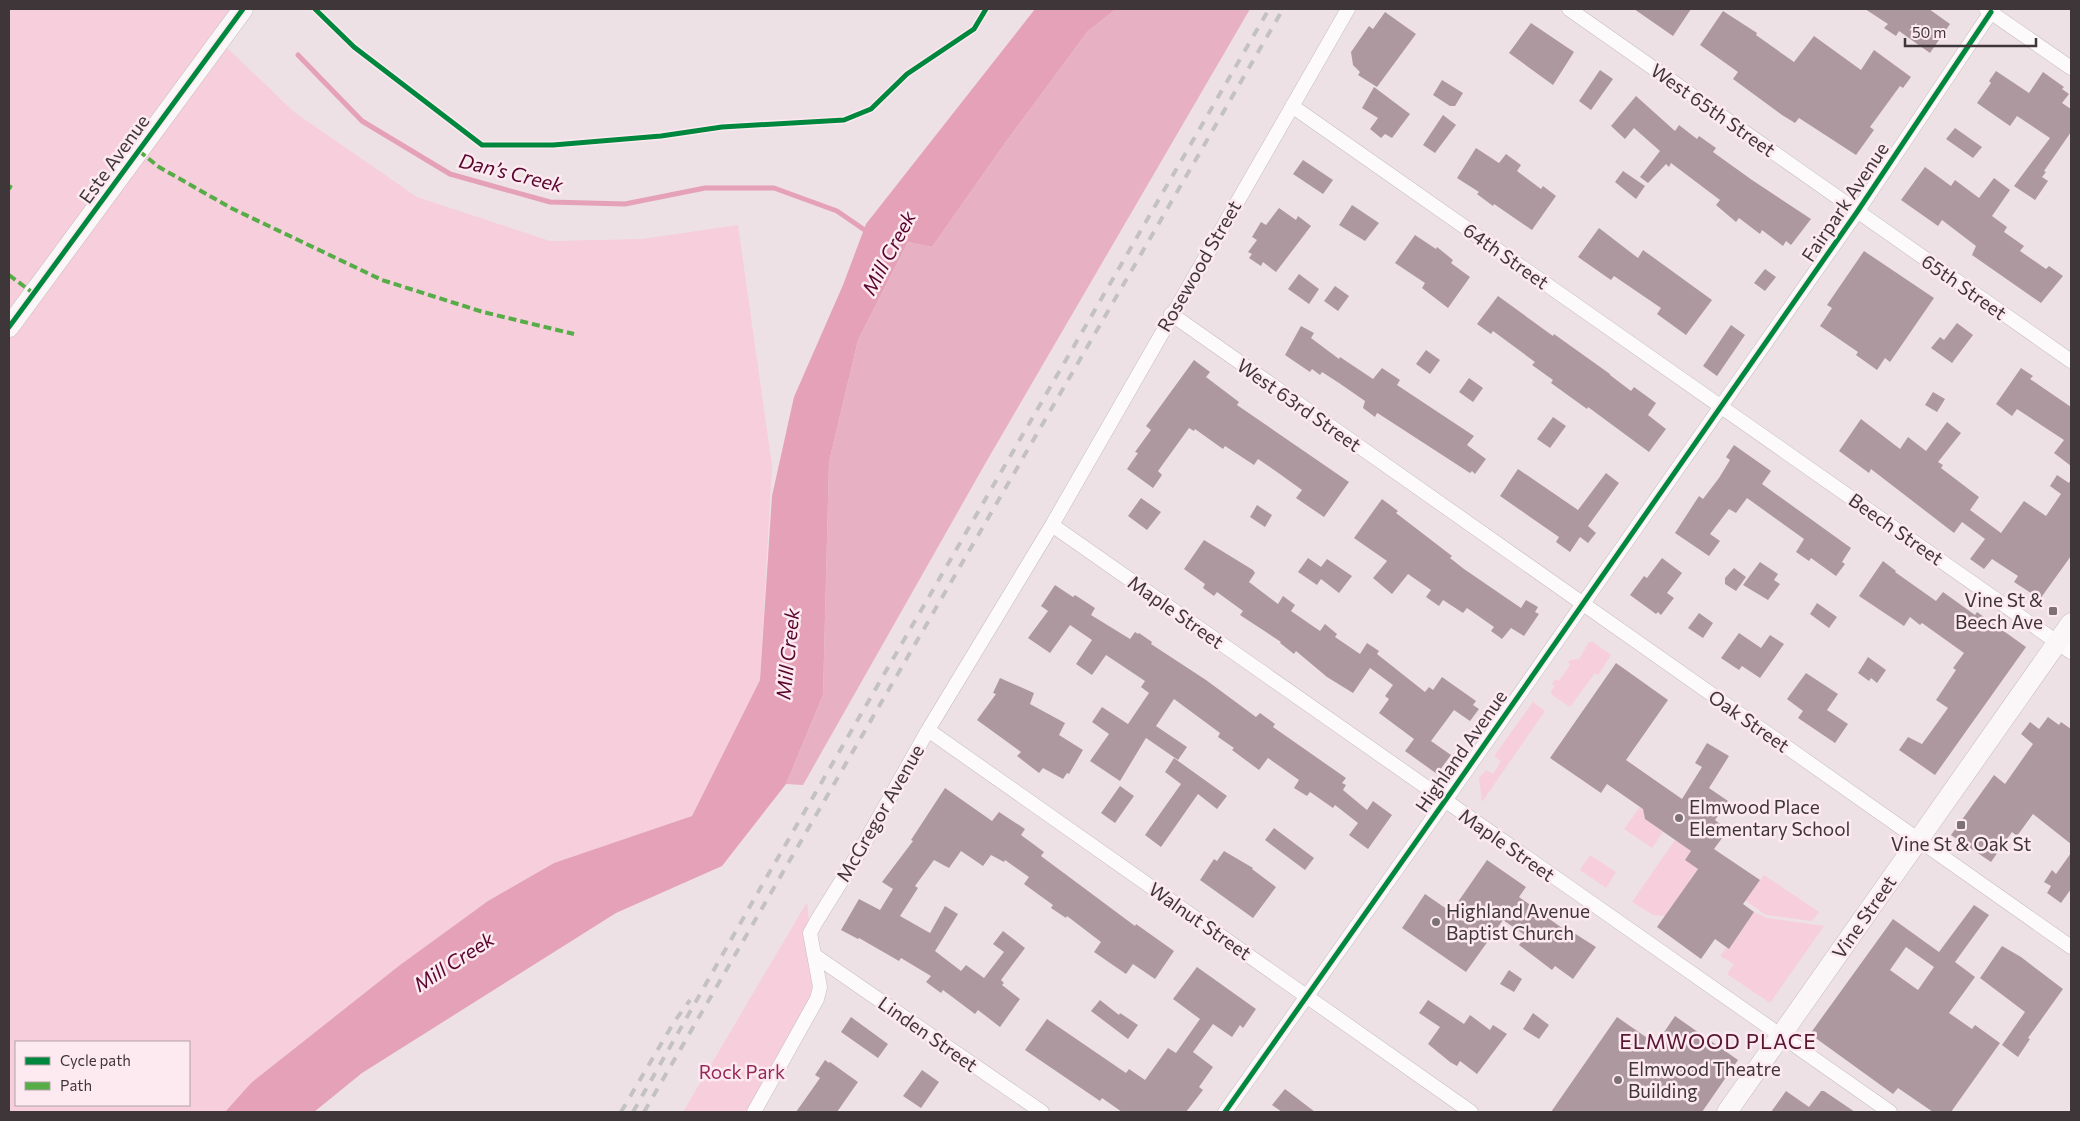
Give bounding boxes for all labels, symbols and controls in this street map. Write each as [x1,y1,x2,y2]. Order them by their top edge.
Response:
scale bar [1905,15,2036,47]
text: 50 m [1912,23,1946,41]
street label: West 65th Street [1647,58,1780,161]
street label: Este Avenue [74,110,154,208]
street label: Fairpark Avenue [1796,138,1893,266]
water label: Dan’s Creek [457,148,567,197]
street label: Rosewood Street [1152,196,1246,335]
water label: Mill Creek [856,205,921,299]
street label: 64th Street [1459,218,1554,294]
street label: 65th Street [1917,249,2011,324]
street label: West 63rd Street [1233,353,1366,456]
street label: Beech Street [1845,488,1948,570]
street label: Maple Street [1124,570,1229,653]
place label: Vine St & Beech Ave [1955,588,2043,633]
marker: Vine St & Beech Ave [2047,605,2059,617]
water label: Mill Creek [770,606,804,701]
street label: Oak Street [1705,684,1794,757]
street label: Highland Avenue [1410,685,1511,816]
street label: McGregor Avenue [831,740,928,886]
place label: Elmwood Place Elementary School [1689,795,1850,840]
street label: Maple Street [1455,803,1560,886]
marker: Elmwood Place Elementary School [1673,812,1685,824]
marker: Vine St & Oak St [1955,819,1967,831]
place label: Vine St & Oak St [1891,832,2031,855]
street label: Vine Street [1827,871,1901,963]
street label: Walnut Street [1145,877,1256,964]
place label: Highland Avenue Baptist Church [1446,899,1590,944]
marker: Highland Avenue Baptist Church [1430,916,1442,928]
water label: Mill Creek [409,926,499,996]
street label: Linden Street [874,991,983,1076]
district label: ELMWOOD PLACE [1619,1028,1817,1053]
legend [15,1041,190,1106]
text: Cycle path [60,1051,131,1069]
place label: Elmwood Theatre Building [1628,1057,1781,1102]
park label: Rock Park [699,1060,785,1083]
marker: Elmwood Theatre Building [1612,1074,1624,1086]
text: Path [60,1076,92,1094]

